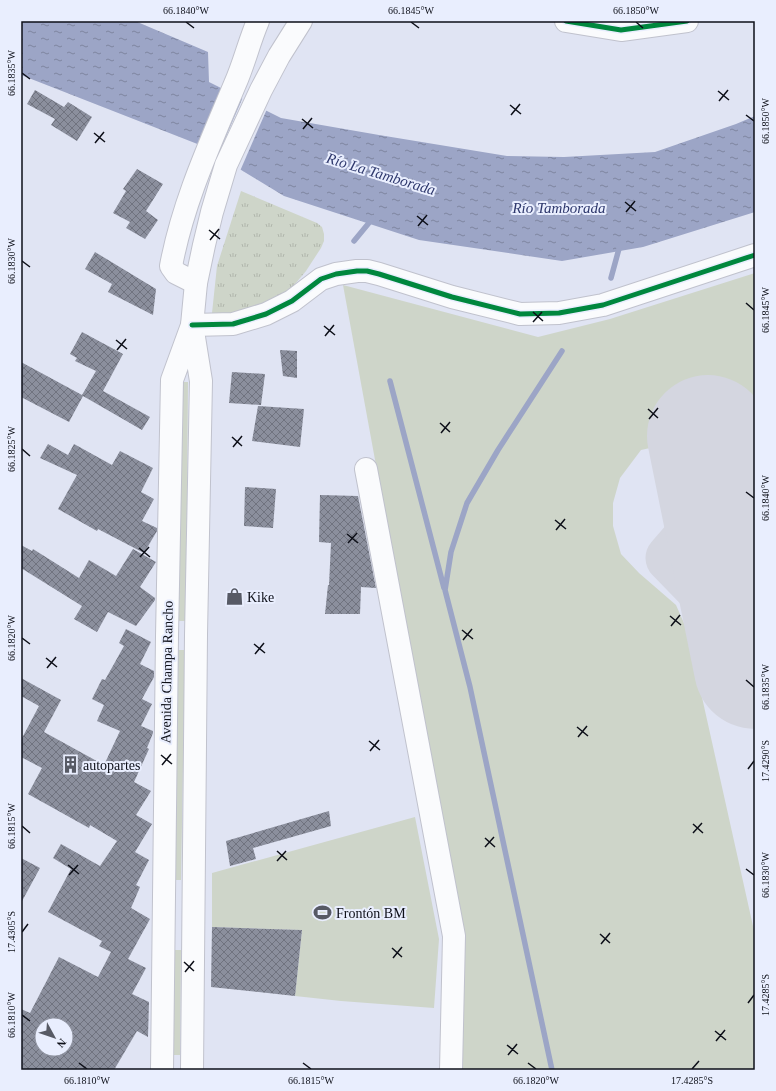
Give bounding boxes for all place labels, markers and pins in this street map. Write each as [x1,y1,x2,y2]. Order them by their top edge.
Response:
shop icon: Kike [224,587,244,607]
place label: Kike [247,590,274,605]
building icon: autopartes [60,755,80,775]
place label: autopartes [83,758,141,773]
sports icon: Frontón BM [313,903,333,923]
place label: Frontón BM [336,906,406,921]

